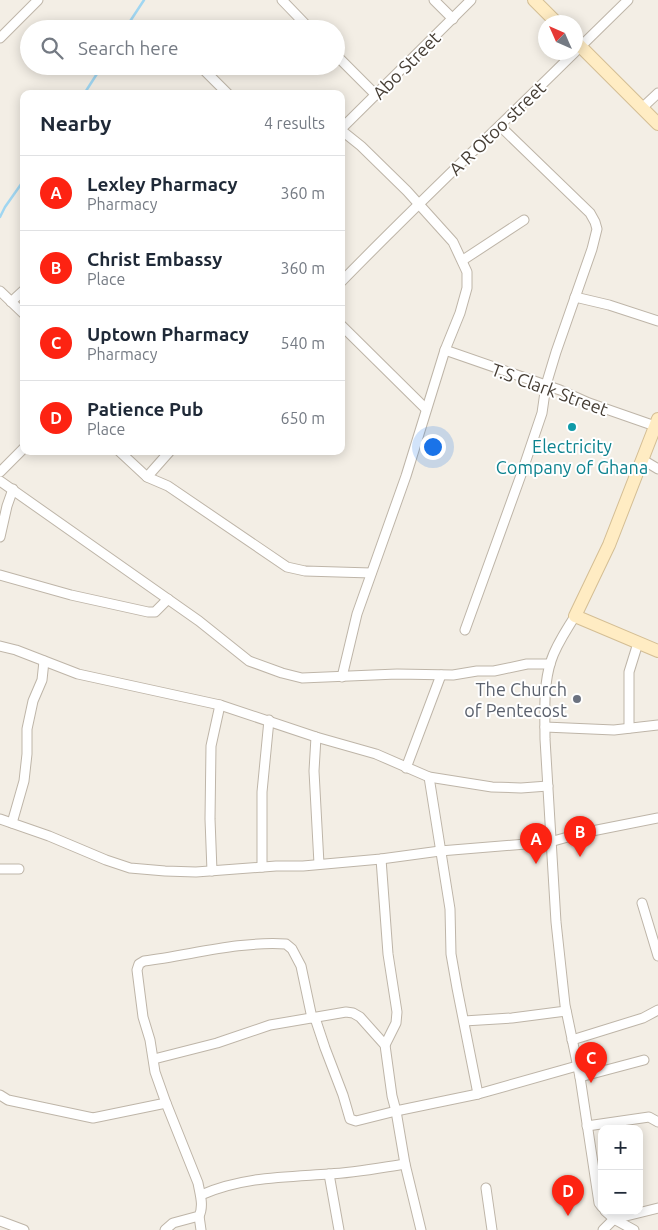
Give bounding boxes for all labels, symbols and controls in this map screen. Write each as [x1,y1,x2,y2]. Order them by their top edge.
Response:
north arrow [538,15,583,60]
search box [20,20,345,75]
street label: Abo Street [368,27,444,103]
icon: search [38,34,66,62]
text: Search here [78,37,178,59]
street label: A R Otoo street [445,77,549,179]
text: Nearby [40,111,111,135]
text: 4 results [264,114,325,132]
text: Lexley Pharmacy [87,173,238,195]
text: A [50,184,62,202]
text: 360 m [280,184,325,202]
text: Pharmacy [87,195,157,213]
text: Christ Embassy [87,248,222,270]
text: B [51,259,61,277]
text: 360 m [280,259,325,277]
text: Place [87,270,125,288]
text: Uptown Pharmacy [87,323,249,345]
text: C [51,334,61,352]
text: 540 m [280,334,325,352]
text: Pharmacy [87,345,157,363]
street label: T.S Clark Street [489,359,611,419]
text: Patience Pub [87,398,203,420]
text: D [50,409,62,427]
text: 650 m [280,409,325,427]
text: Place [87,420,125,438]
marker: Electricity Company of Ghana [566,421,578,433]
your location [420,434,446,460]
place label: Electricity Company of Ghana [496,436,648,477]
place label: The Church of Pentecost [464,679,567,720]
marker: The Church of Pentecost [571,693,583,705]
pin: B [564,816,596,857]
pin: A [520,823,552,864]
pin: C [575,1042,607,1083]
map controls [598,1125,643,1215]
button: + [598,1125,643,1170]
button: − [598,1170,643,1215]
pin: D [552,1175,584,1216]

